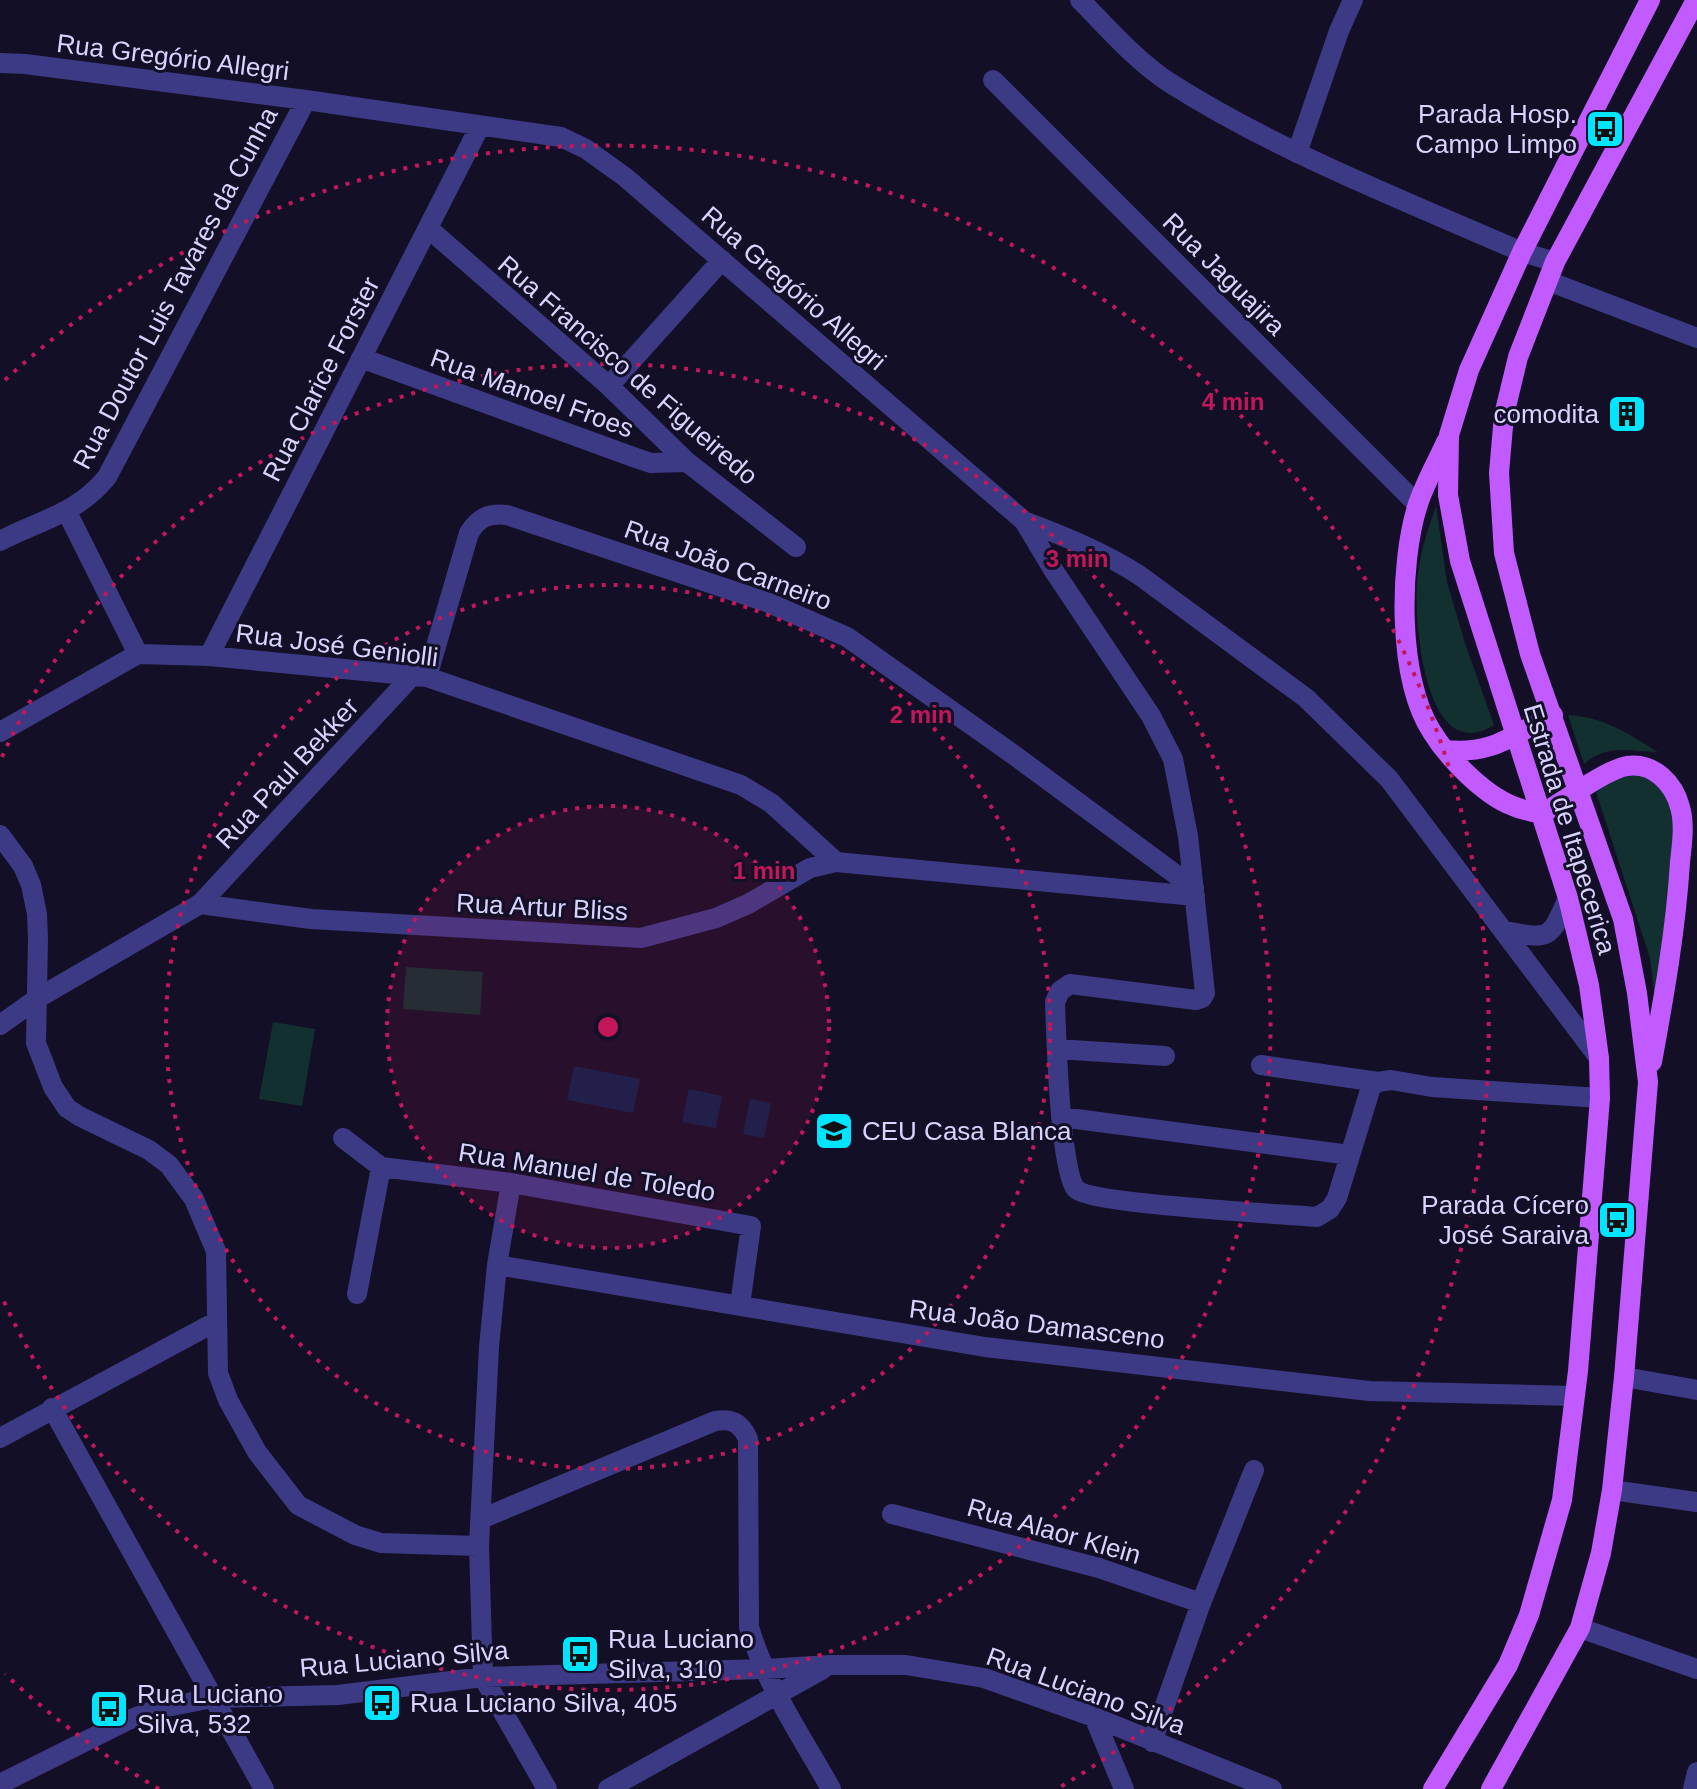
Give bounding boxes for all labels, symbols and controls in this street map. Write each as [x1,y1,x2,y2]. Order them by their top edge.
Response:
street label: Rua Gregório Allegri [55,28,291,86]
place label: Parada Hosp. Campo Limpo [1415,99,1577,159]
street label: Rua Doutor Luis Tavares da Cunha [67,101,284,474]
bus stop icon: Parada Hosp. Campo Limpo [1584,108,1626,150]
street label: Rua Gregório Allegri [696,200,892,376]
street label: Rua Jaguajira [1157,207,1292,342]
street label: Rua Francisco de Figueiredo [492,249,764,491]
street label: Rua Clarice Forster [256,271,386,486]
street label: Rua Manoel Froes [426,342,638,444]
text: 4 min [1202,388,1264,415]
building icon: comodita [1606,393,1648,435]
place label: comodita [1494,399,1600,429]
street label: Rua João Carneiro [620,514,836,616]
text: 3 min [1046,545,1108,572]
street label: Rua José Geniolli [234,618,440,672]
street label: Rua Paul Bekker [209,691,365,855]
street label: Estrada de Itapecerica [1518,700,1623,958]
text: 2 min [890,701,952,728]
text: 1 min [733,857,795,884]
street label: Rua Artur Bliss [455,888,629,926]
centre of rings [594,1013,622,1041]
school or university icon: CEU Casa Blanca [813,1110,855,1152]
place label: CEU Casa Blanca [862,1116,1072,1146]
street label: Rua Manuel de Toledo [456,1137,718,1207]
place label: Parada Cícero José Saraiva [1421,1190,1590,1250]
bus stop icon: Parada Cícero José Saraiva [1596,1199,1638,1241]
street label: Rua João Damasceno [907,1293,1167,1355]
street label: Rua Alaor Klein [964,1492,1144,1570]
place label: Rua Luciano Silva, 310 [608,1624,754,1684]
bus stop icon: Rua Luciano Silva, 310 [559,1633,601,1675]
street label: Rua Luciano Silva [298,1635,510,1683]
street label: Rua Luciano Silva [982,1641,1190,1741]
place label: Rua Luciano Silva, 532 [137,1679,283,1739]
bus stop icon: Rua Luciano Silva, 405 [361,1682,403,1724]
bus stop icon: Rua Luciano Silva, 532 [88,1688,130,1730]
place label: Rua Luciano Silva, 405 [410,1688,677,1718]

